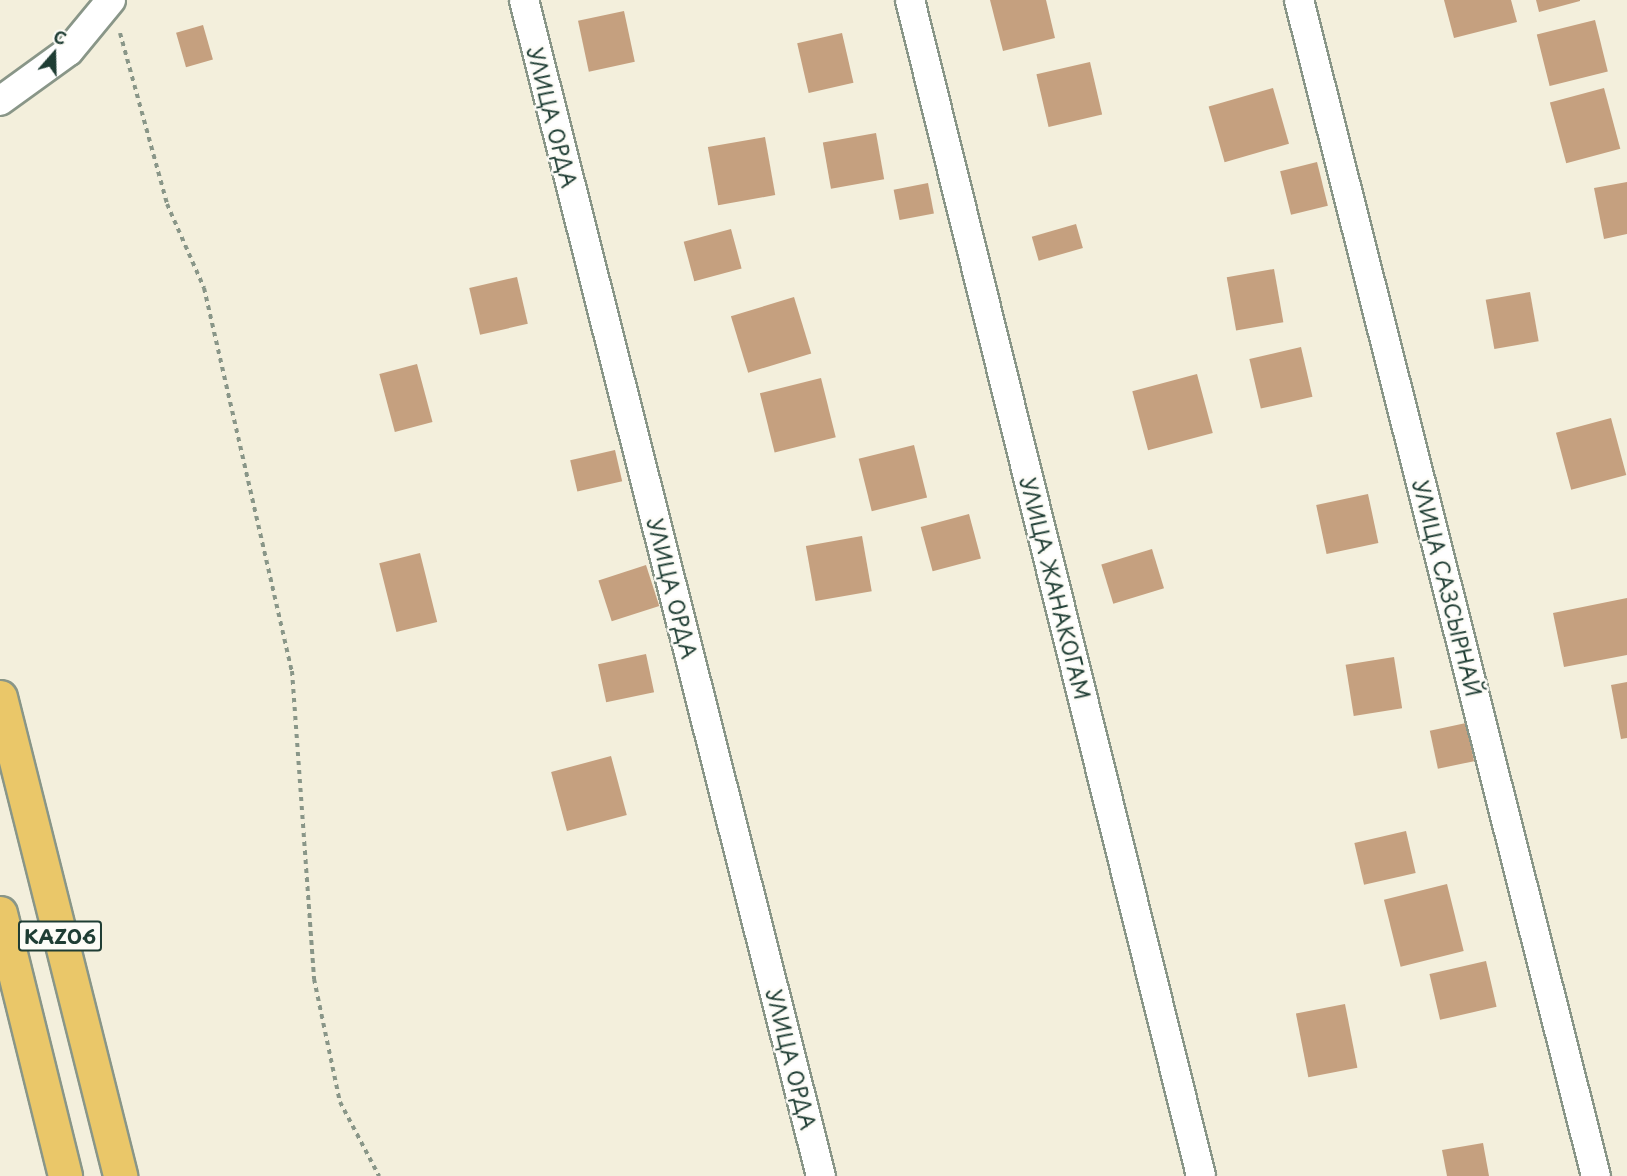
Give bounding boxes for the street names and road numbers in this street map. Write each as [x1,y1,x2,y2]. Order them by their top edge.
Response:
street label: УЛИЦА ОРДА [523,43,583,191]
street label: УЛИЦА ЖАНАКОГАМ [1016,474,1096,702]
street label: УЛИЦА САЗСЫРНАЙ [1409,476,1487,700]
street label: УЛИЦА ОРДА [643,514,703,662]
road number: KАZ06 [16,919,104,953]
street label: УЛИЦА ОРДА [762,985,822,1133]

